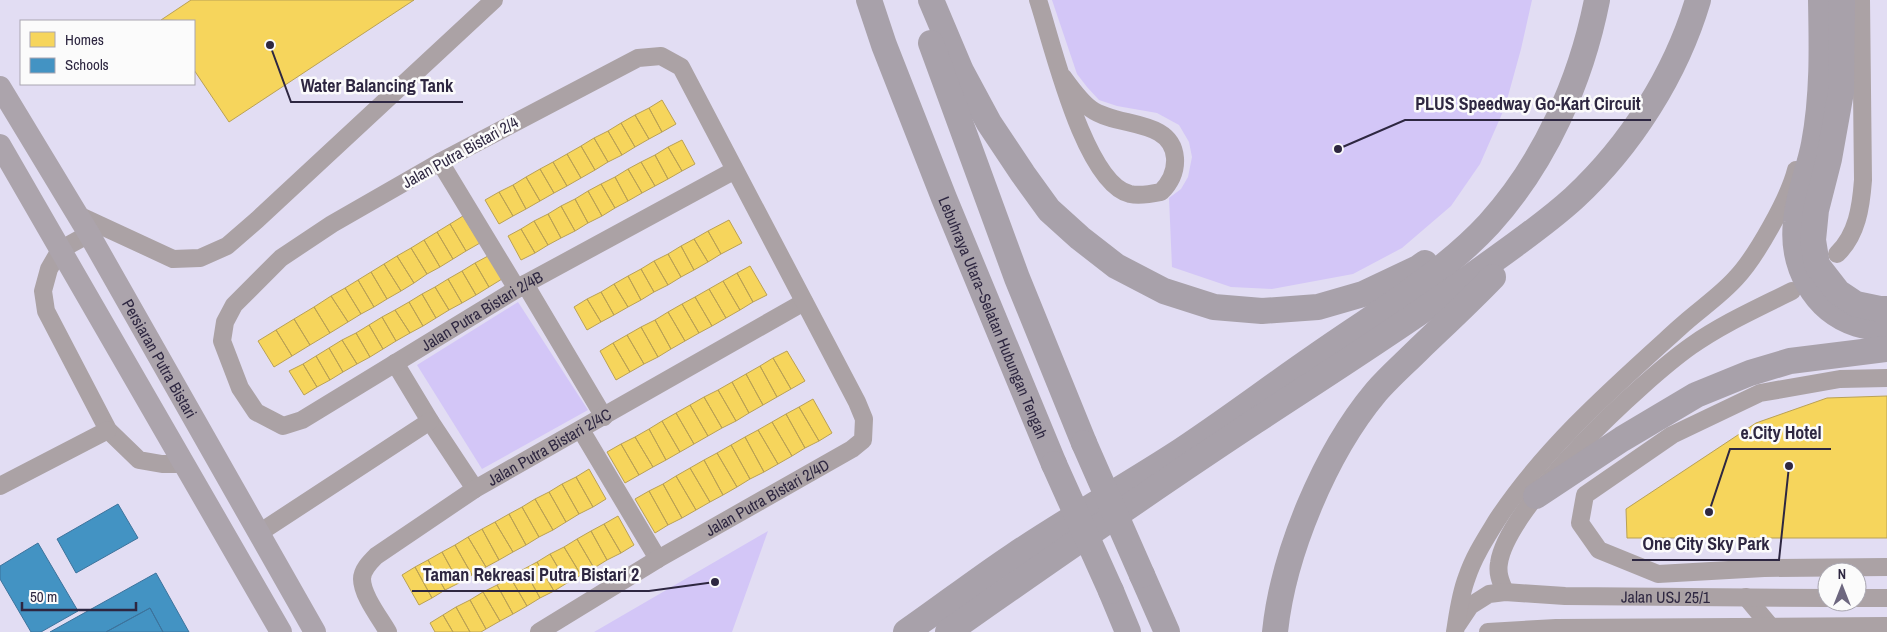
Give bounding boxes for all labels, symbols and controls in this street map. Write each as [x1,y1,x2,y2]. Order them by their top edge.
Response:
legend [20,20,195,85]
text: Homes [65,29,104,50]
text: Schools [65,54,109,75]
callout: Water Balancing Tank [291,69,463,102]
text: Water Balancing Tank [301,73,454,98]
callout: PLUS Speedway Go-Kart Circuit [1405,87,1651,120]
text: PLUS Speedway Go-Kart Circuit [1415,91,1641,116]
street label: Jalan Putra Bistari 2/4 [398,111,522,193]
street label: Lebuhraya Utara–Selatan Hubungan Tengah [933,193,1053,442]
street label: Jalan Putra Bistari 2/4B [417,265,547,356]
street label: Persiaran Putra Bistari [117,295,202,422]
street label: Jalan Putra Bistari 2/4C [483,403,615,491]
callout: e.City Hotel [1730,416,1831,449]
text: e.City Hotel [1740,420,1822,445]
street label: Jalan Putra Bistari 2/4D [701,453,833,541]
callout: One City Sky Park [1632,527,1779,560]
text: One City Sky Park [1642,531,1770,556]
callout: Taman Rekreasi Putra Bistari 2 [412,558,649,591]
text: Taman Rekreasi Putra Bistari 2 [423,562,639,587]
north arrow [1817,562,1867,612]
text: N [1838,565,1846,583]
scale bar [22,580,136,612]
street label: Jalan USJ 25/1 [1621,585,1711,608]
text: 50 m [30,586,57,607]

